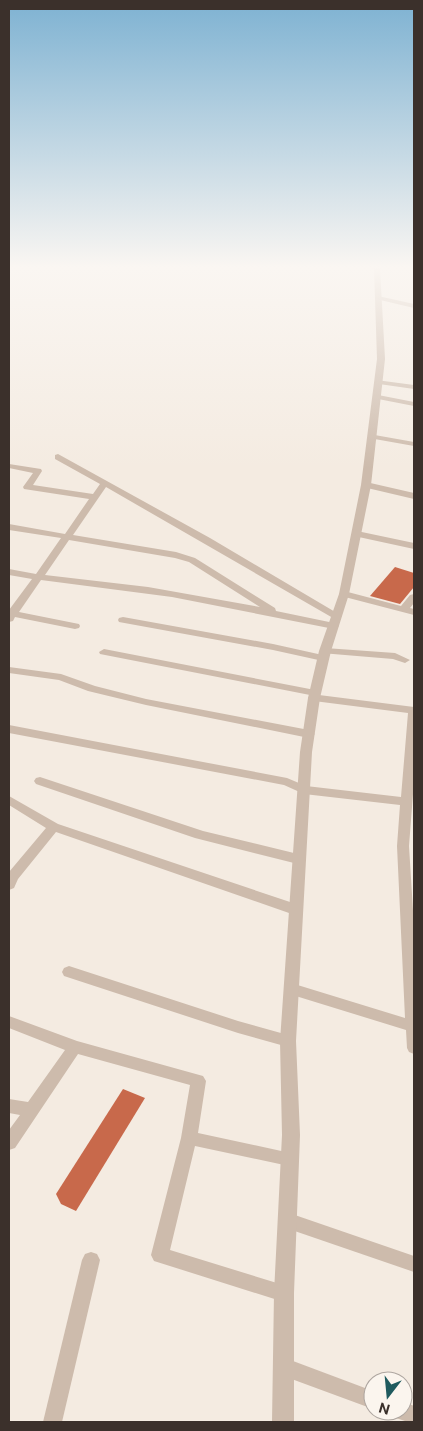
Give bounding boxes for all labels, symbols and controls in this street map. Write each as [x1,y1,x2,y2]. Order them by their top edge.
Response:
north arrow [363,1371,413,1421]
text: N [377,1399,392,1418]

